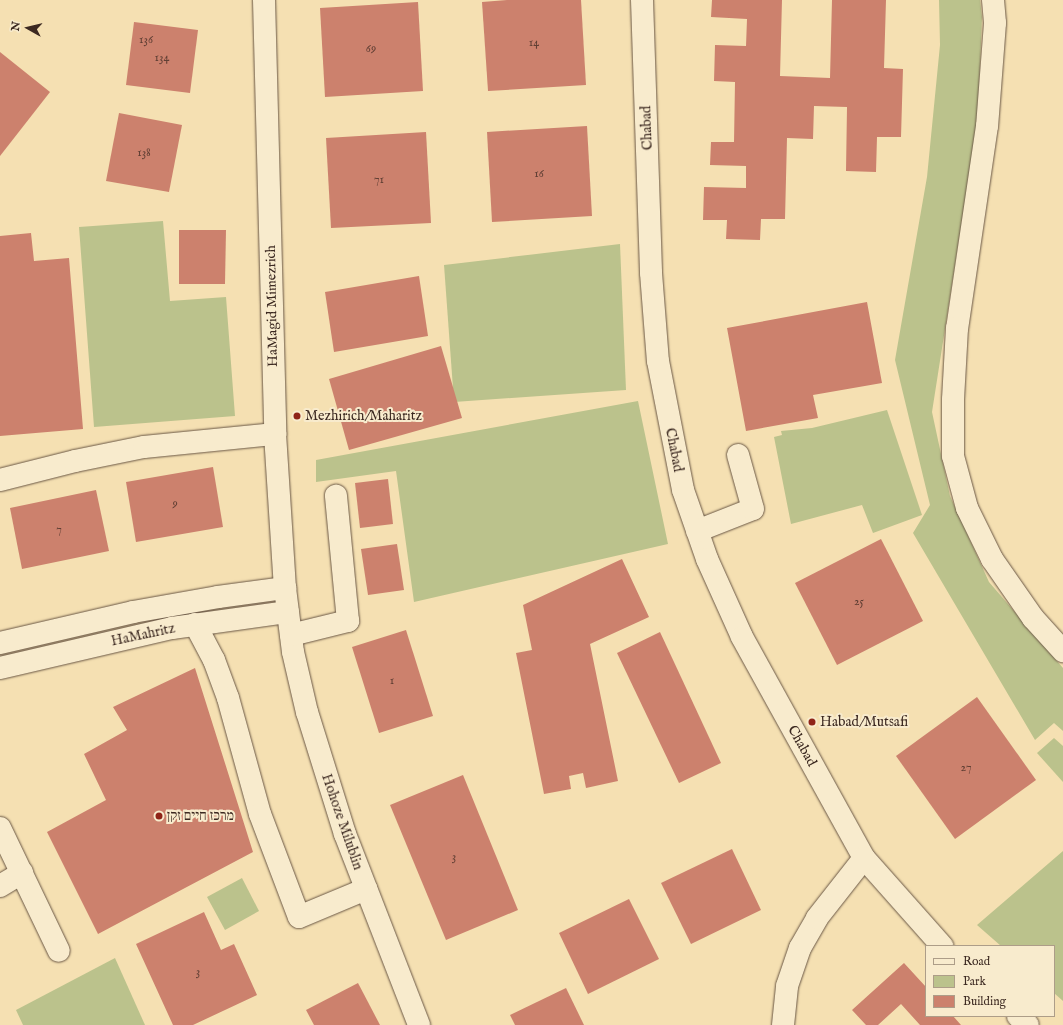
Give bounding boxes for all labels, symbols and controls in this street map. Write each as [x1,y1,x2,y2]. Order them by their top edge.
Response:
north arrow [8,8,48,48]
text: N [9,21,24,32]
house number: 136 [139,33,153,47]
house number: 14 [529,36,539,50]
house number: 69 [366,42,376,56]
house number: 134 [155,51,169,65]
street label: Chabad [638,105,656,151]
house number: 138 [137,146,151,160]
house number: 16 [534,167,544,181]
house number: 71 [374,173,384,187]
street label: HaMagid Mimezrich [263,245,281,367]
place label: Mezhirich/Maharitz [305,408,422,424]
marker: Mezhirich/Maharitz [292,411,302,421]
street label: Chabad [662,427,686,473]
house number: 9 [172,497,178,511]
house number: 7 [56,523,62,537]
house number: 25 [854,595,864,609]
street label: HaMahritz [110,620,176,650]
house number: 1 [390,674,394,688]
place label: Habad/Mutsafi [820,714,908,730]
marker: Habad/Mutsafi [807,717,817,727]
street label: Chabad [784,722,820,770]
house number: 27 [960,761,972,775]
street label: Hohoze Milublin [318,772,366,872]
place label: מרכז חיים זקן [167,808,234,824]
marker: מרכז חיים זקן [154,811,164,821]
house number: 3 [452,850,456,864]
legend [925,945,1055,1017]
text: Road [963,954,990,969]
house number: 3 [196,965,200,979]
text: Park [963,974,986,989]
text: Building [963,994,1006,1009]

